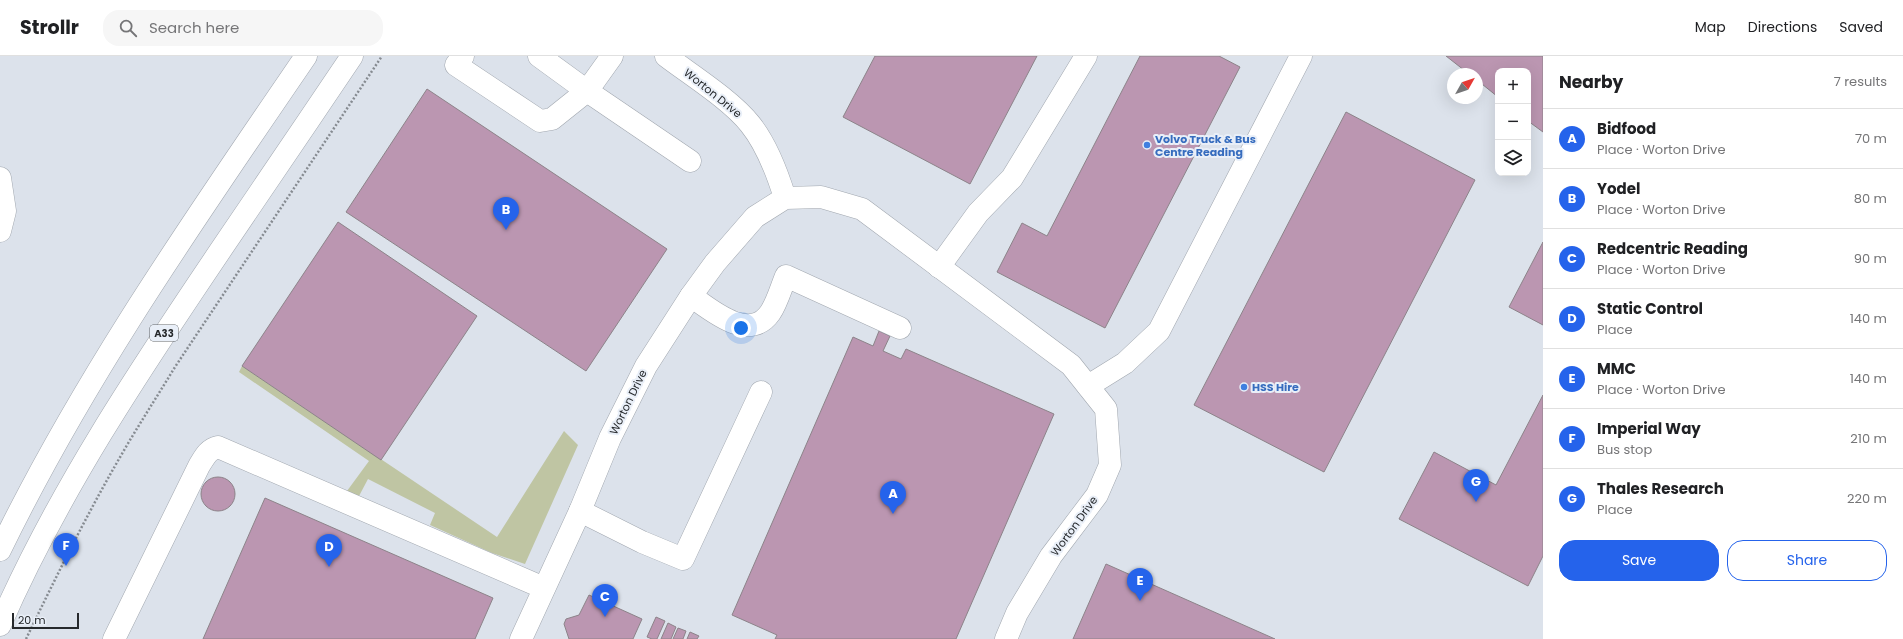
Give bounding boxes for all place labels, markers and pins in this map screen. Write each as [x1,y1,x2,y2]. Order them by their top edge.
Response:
place label: Volvo Truck & Bus Centre Reading [1155,131,1256,160]
marker: Volvo Truck & Bus Centre Reading [1142,140,1152,150]
pin: B [493,197,519,230]
place label: HSS Hire [1252,379,1299,395]
marker: HSS Hire [1239,382,1249,392]
pin: G [1463,469,1489,502]
pin: A [880,481,906,514]
pin: F [53,533,79,566]
pin: D [316,534,342,567]
pin: E [1127,568,1153,601]
pin: C [592,584,618,617]

